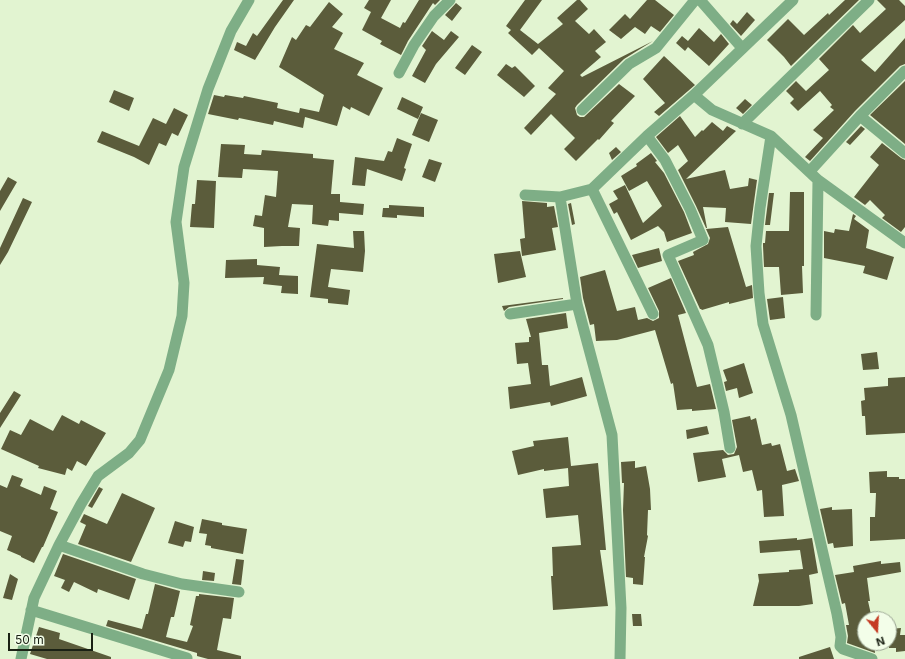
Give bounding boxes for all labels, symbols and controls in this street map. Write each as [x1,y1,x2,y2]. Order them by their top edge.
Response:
north arrow [857,611,897,651]
scale bar [10,625,95,651]
text: 50 m [15,632,44,647]
text: N [874,634,887,649]

